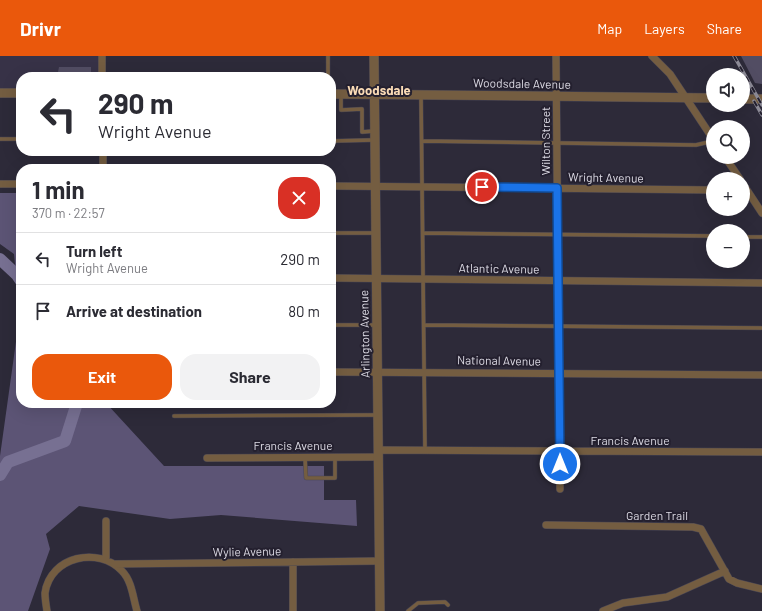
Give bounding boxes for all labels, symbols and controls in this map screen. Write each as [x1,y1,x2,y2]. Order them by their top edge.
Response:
text: Drivr [20,17,61,40]
text: Map [597,20,622,37]
text: Layers [644,20,685,37]
text: Share [707,20,742,37]
map controls [706,68,750,268]
button: sound [706,68,750,112]
street label: Woodsdale Avenue [473,75,571,91]
district label: Woodsdale [347,82,411,98]
text: 290 m [98,86,174,120]
icon: left [32,88,84,140]
street label: Wilton Street [538,107,552,175]
text: Wright Avenue [98,120,211,142]
button: search [706,120,750,164]
street label: Wright Avenue [568,169,644,185]
pin [465,170,499,204]
button: + [706,172,750,216]
text: 1 min [32,175,85,204]
icon: arrive [471,176,493,198]
button: close [278,177,320,219]
text: 370 m · 22:57 [32,205,105,221]
button: − [706,224,750,268]
text: Turn left [66,242,122,260]
icon: left [32,248,54,270]
text: 290 m [280,250,320,268]
text: Wright Avenue [66,260,148,276]
street label: Atlantic Avenue [458,260,540,276]
street label: Arlington Avenue [356,290,372,378]
icon: arrive [32,300,54,322]
text: Arrive at destination [66,302,202,320]
text: 80 m [288,302,320,320]
street label: National Avenue [457,352,541,368]
button: Exit [32,354,172,400]
button: Share [180,354,320,400]
street label: Francis Avenue [590,433,670,447]
street label: Francis Avenue [253,438,333,452]
position arrow [539,443,581,485]
street label: Garden Trail [626,508,688,522]
street label: Wylie Avenue [212,543,281,559]

